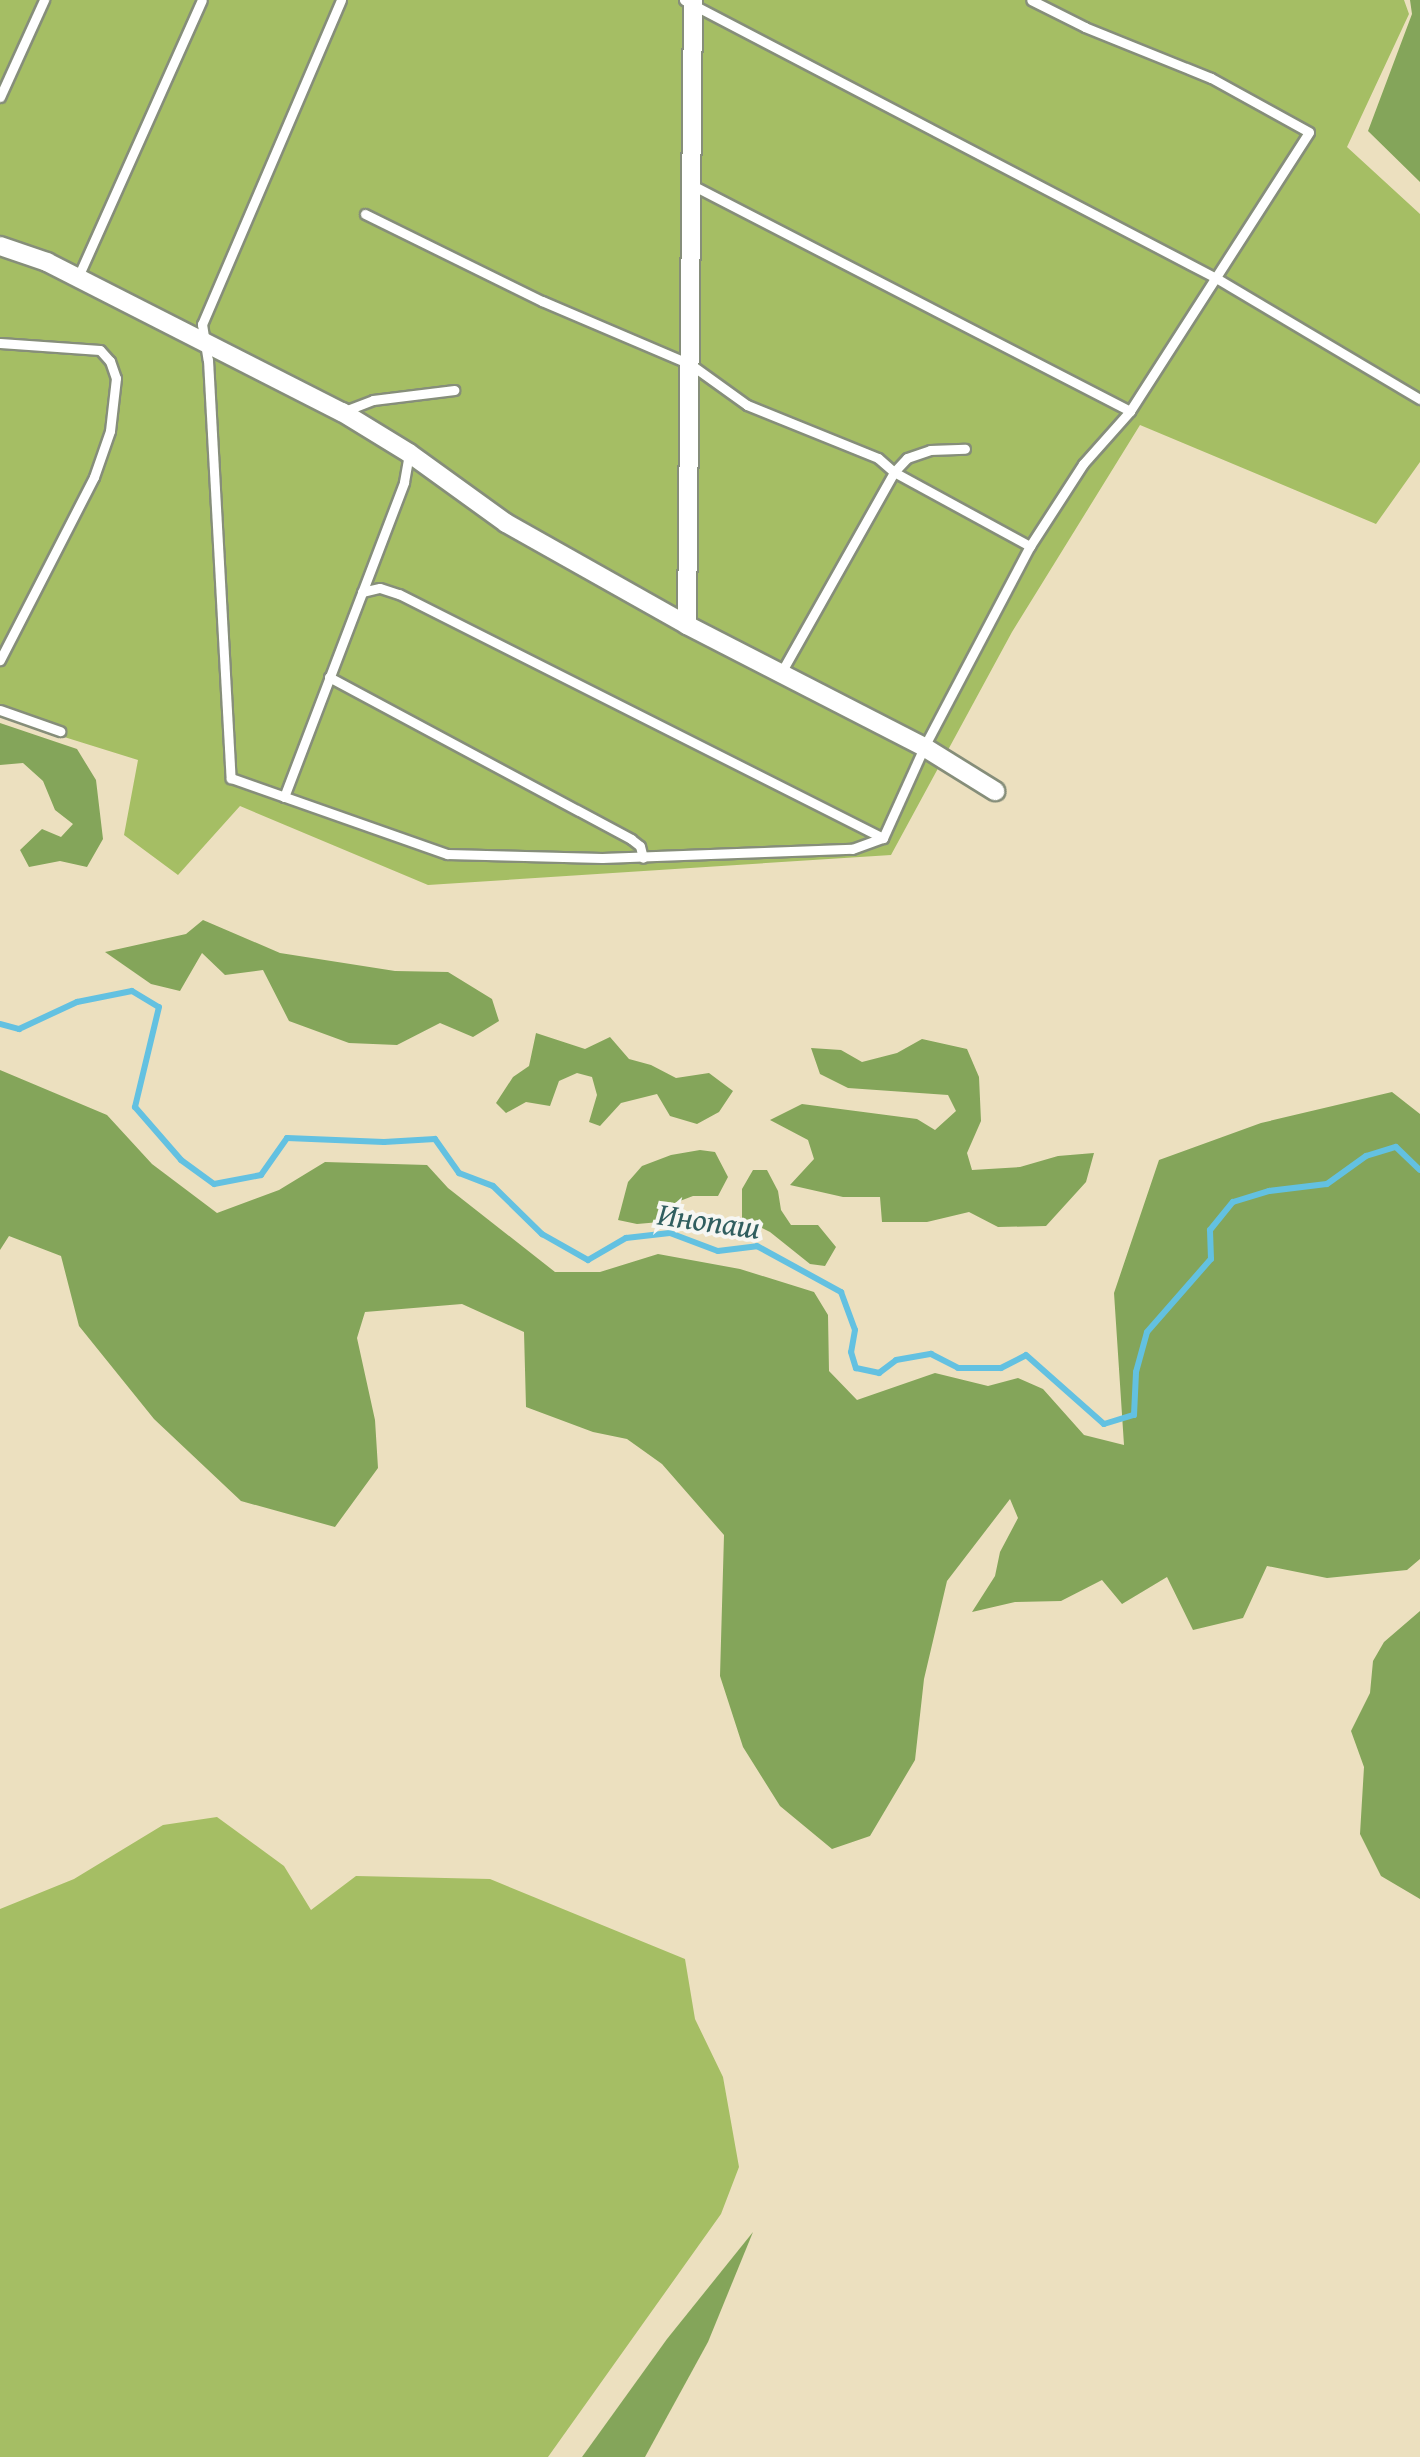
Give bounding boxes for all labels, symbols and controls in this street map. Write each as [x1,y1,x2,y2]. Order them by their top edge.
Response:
water label: Инопаш [655,1195,763,1247]

